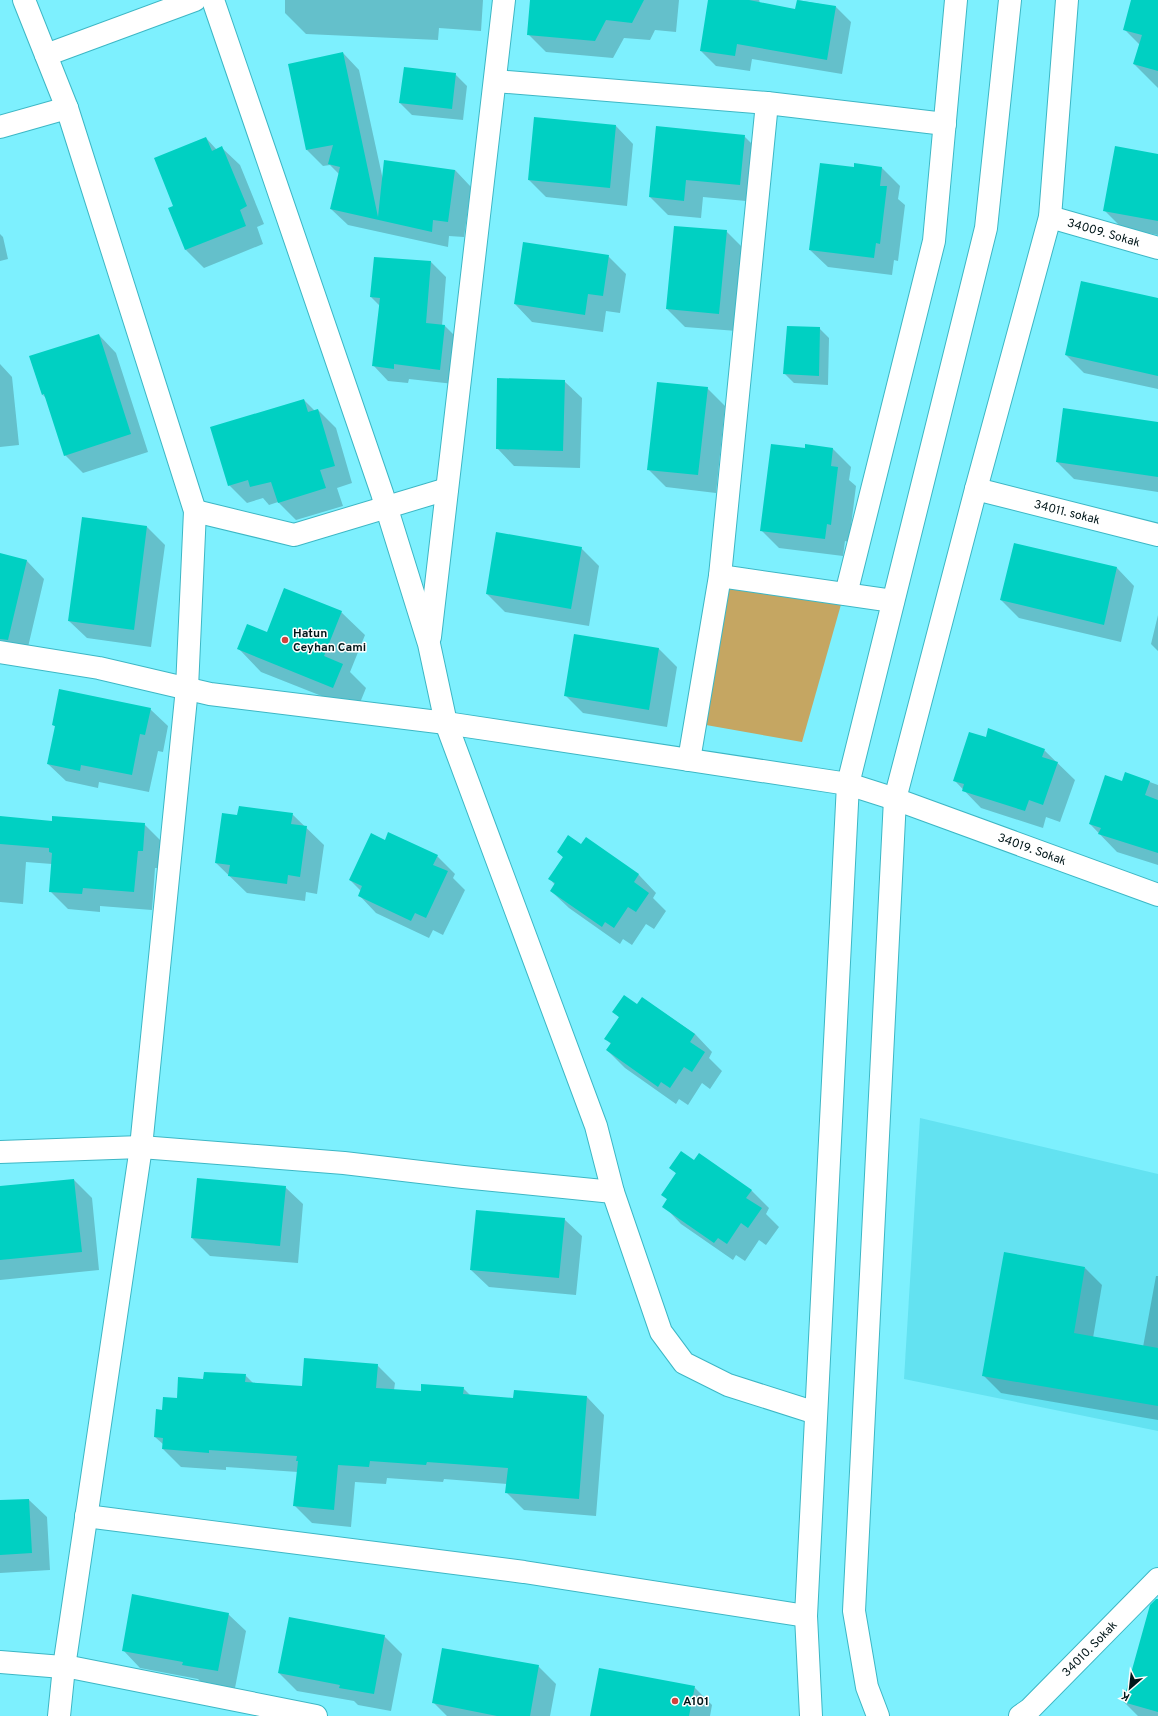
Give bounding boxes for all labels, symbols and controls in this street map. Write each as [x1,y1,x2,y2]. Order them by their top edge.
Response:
street label: 34009. Sokak [1065,215,1142,251]
street label: 34011. sokak [1032,497,1102,529]
place label: Hatun Ceyhan Cami [293,626,366,656]
marker: Hatun Ceyhan Cami [280,635,290,645]
street label: 34019. Sokak [995,830,1068,870]
street label: 34010. Sokak [1059,1618,1121,1681]
north arrow [1110,1668,1150,1708]
text: K [1119,1688,1133,1704]
place label: A101 [683,1694,709,1710]
marker: A101 [670,1696,680,1706]

